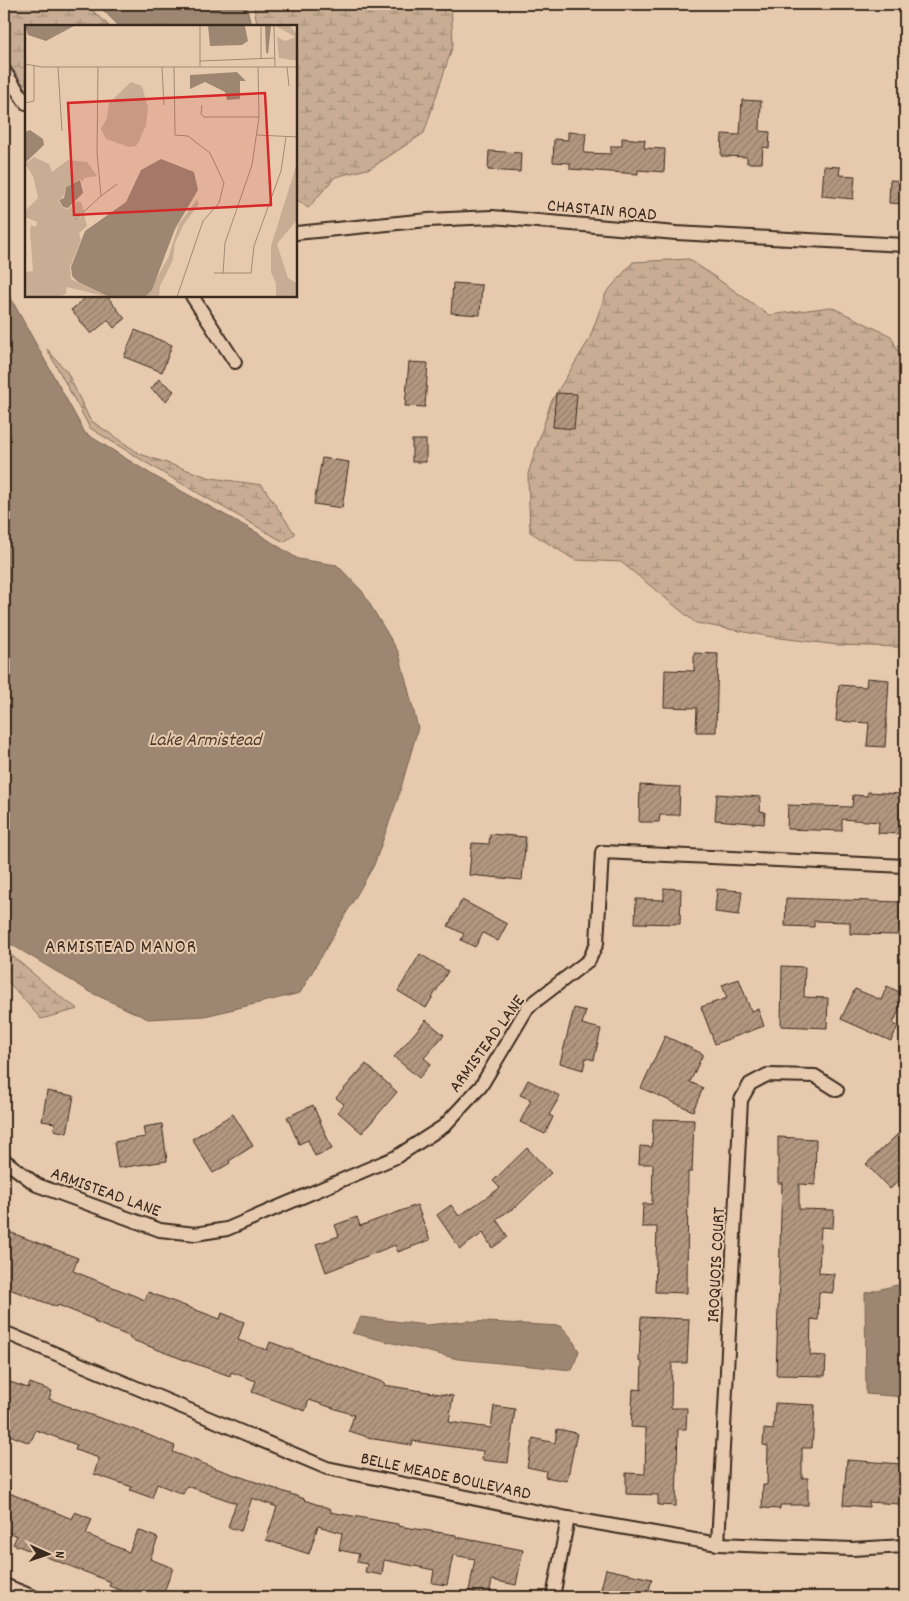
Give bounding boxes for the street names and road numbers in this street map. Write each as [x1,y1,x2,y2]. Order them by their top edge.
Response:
street label: CHASTAIN ROAD [546,194,658,229]
street label: ARMISTEAD LANE [444,990,532,1099]
street label: ARMISTEAD LANE [47,1162,164,1225]
street label: IROQUOIS COURT [702,1207,733,1324]
street label: BELLE MEADE BOULEVARD [358,1447,533,1508]

